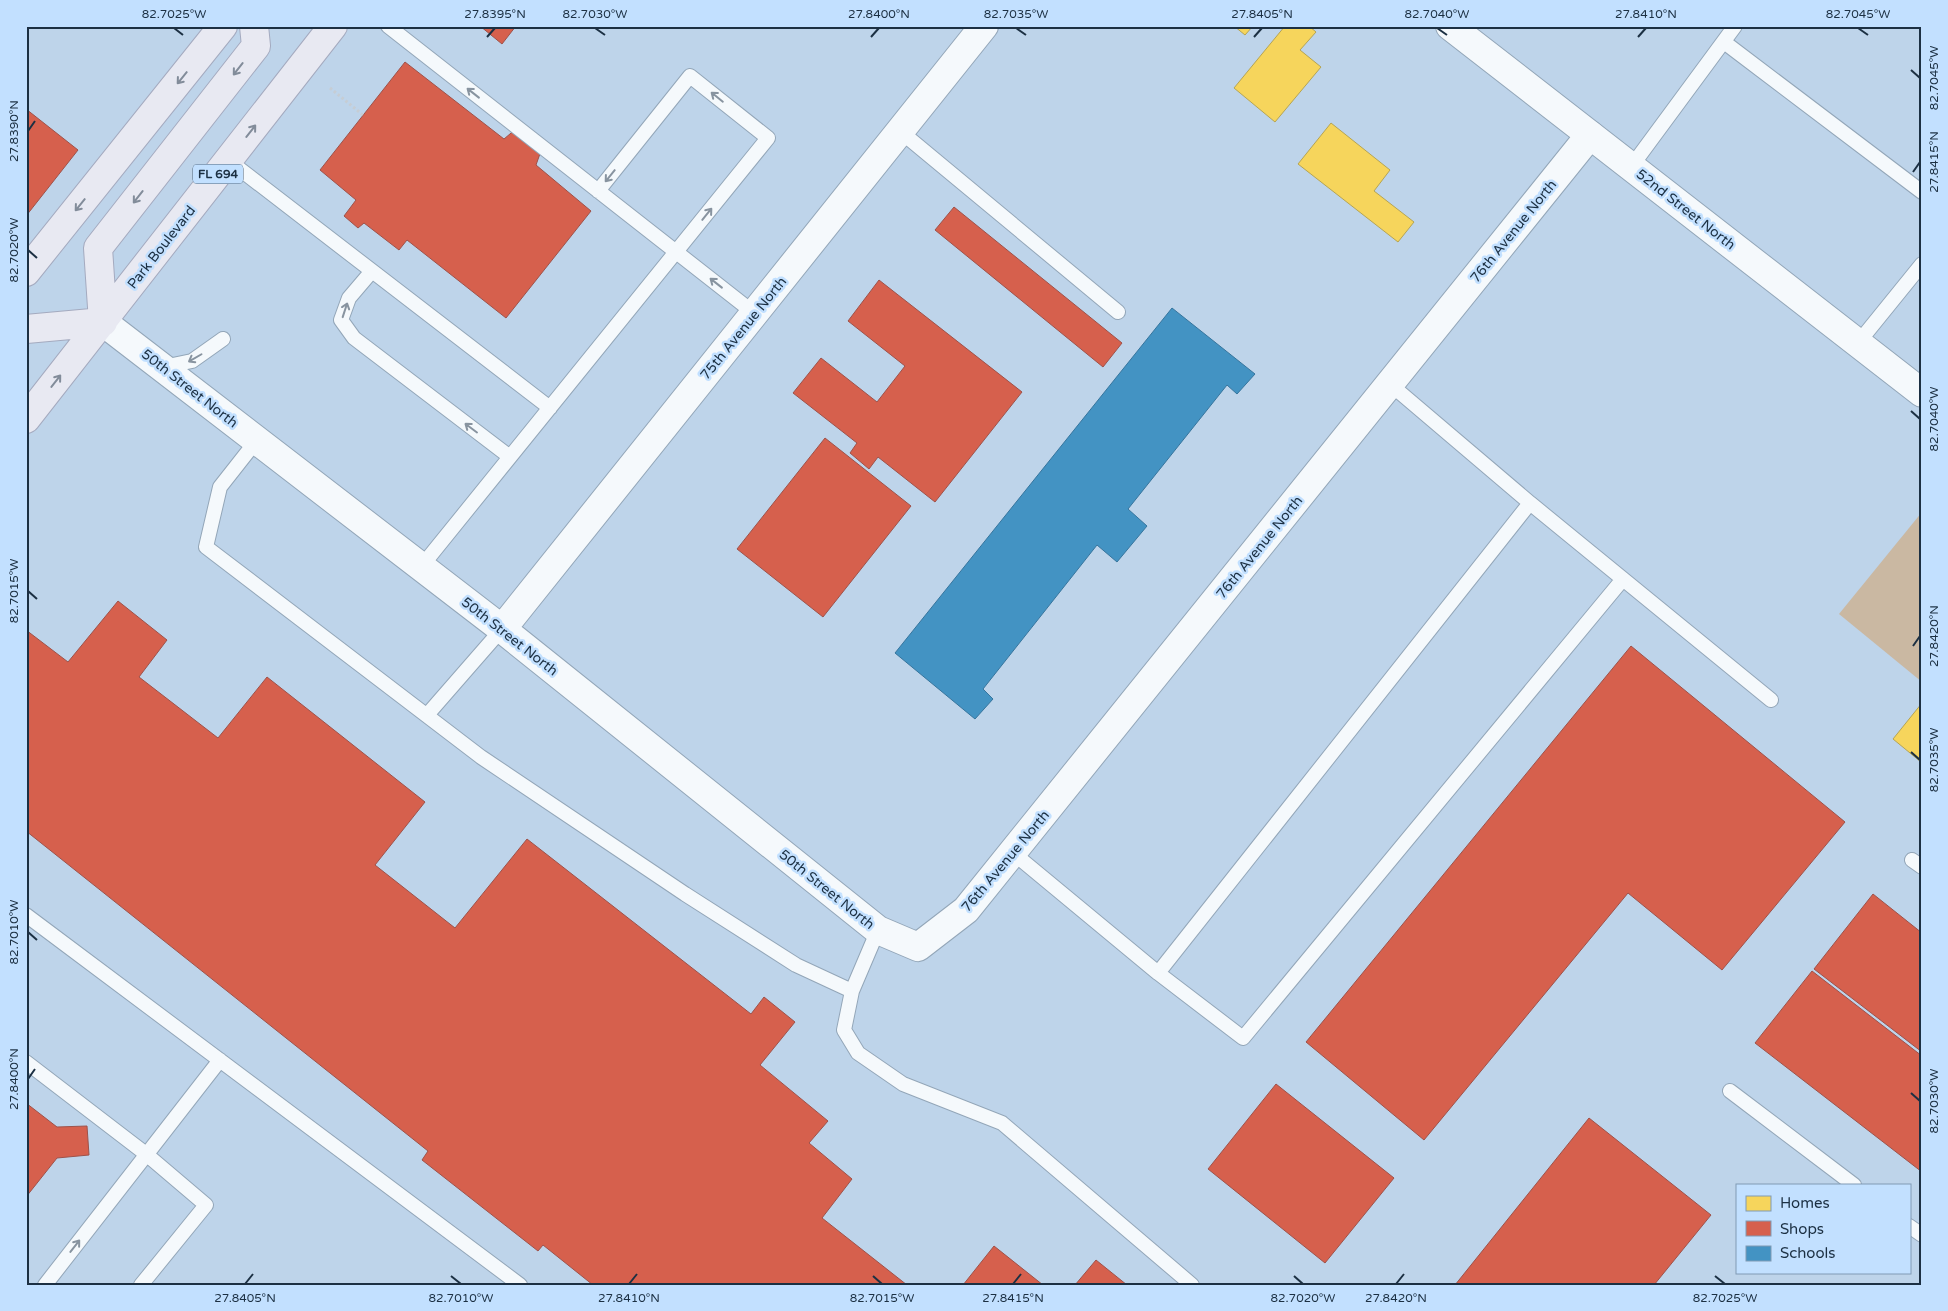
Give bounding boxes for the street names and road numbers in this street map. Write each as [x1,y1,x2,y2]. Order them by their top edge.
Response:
road number: FL 694 [193,164,243,183]
street label: 52nd Street North [1633,165,1739,253]
street label: 76th Avenue North [1467,176,1560,286]
street label: Park Boulevard [124,202,199,292]
street label: 75th Avenue North [697,273,790,383]
street label: 50th Street North [138,346,241,431]
street label: 76th Avenue North [1213,492,1306,602]
street label: 50th Street North [458,594,561,679]
street label: 76th Avenue North [958,807,1053,916]
street label: 50th Street North [776,846,878,933]

